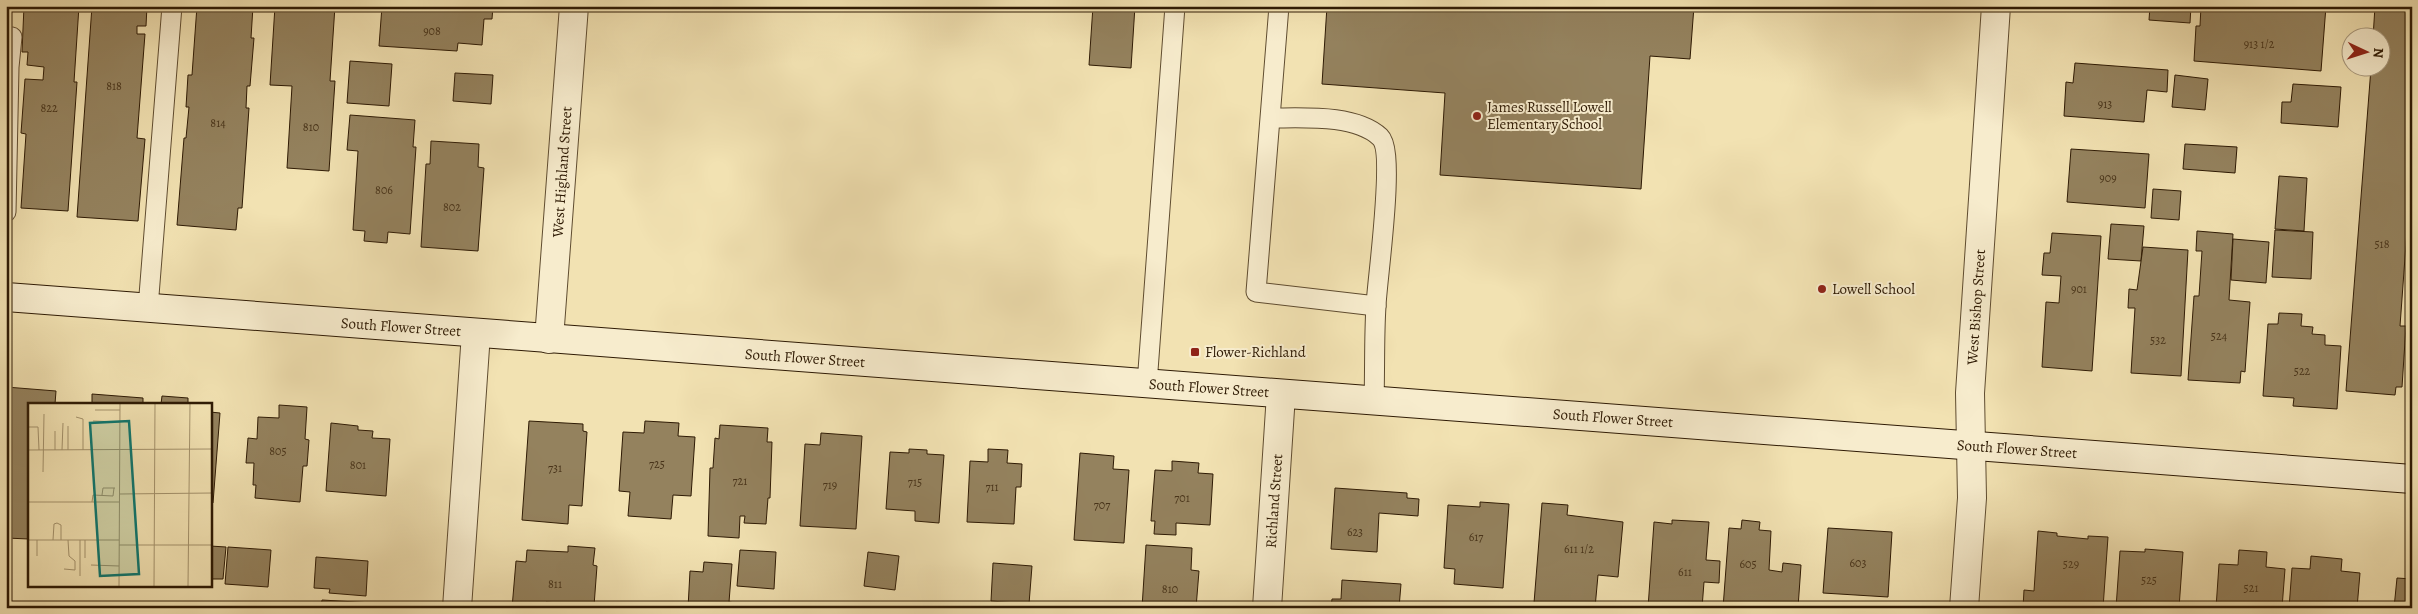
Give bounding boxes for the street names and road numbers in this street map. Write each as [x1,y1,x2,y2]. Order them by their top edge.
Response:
street label: West Highland Street [547,106,577,239]
street label: West Bishop Street [1962,248,1990,366]
street label: South Flower Street [340,313,462,341]
street label: South Flower Street [744,344,866,372]
street label: South Flower Street [1148,374,1270,402]
street label: South Flower Street [1552,404,1674,432]
street label: South Flower Street [1956,435,2078,463]
street label: Richland Street [1261,453,1287,549]

